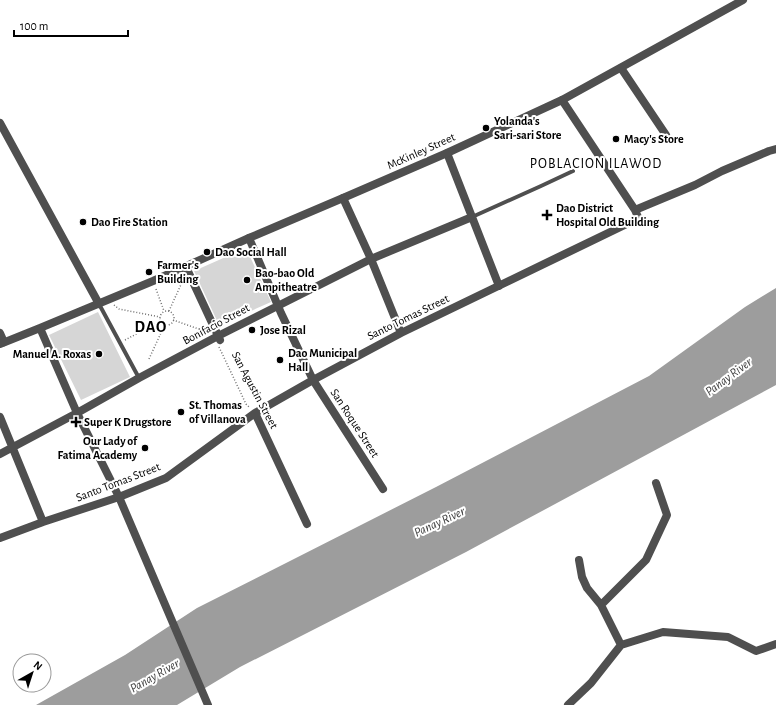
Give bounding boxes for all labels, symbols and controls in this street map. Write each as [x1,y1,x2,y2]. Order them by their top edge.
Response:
scale bar [14,12,128,38]
text: 100 m [20,20,48,32]
place label: Yolanda's Sari-sari Store [494,115,562,141]
marker: Yolanda's Sari-sari Store [481,123,491,133]
street label: McKinley Street [385,131,457,172]
place label: Macy's Store [624,133,684,146]
marker: Macy's Store [611,134,621,144]
district label: POBLACION ILAWOD [530,157,662,171]
place label: Dao District Hospital Old Building [556,202,660,228]
marker: Dao District Hospital Old Building [541,209,553,221]
place label: Dao Fire Station [91,216,168,228]
marker: Dao Fire Station [78,217,88,227]
place label: Dao Social Hall [215,246,287,258]
marker: Dao Social Hall [202,247,212,257]
place label: Farmer's Building [157,259,199,285]
marker: Farmer's Building [144,267,154,277]
place label: Bao-bao Old Ampitheatre [255,267,317,293]
marker: Bao-bao Old Ampitheatre [242,275,252,285]
street label: Santo Tomas Street [365,292,451,342]
street label: Bonifacio Street [181,301,252,347]
district label: DAO [135,319,167,335]
place label: Jose Rizal [260,324,306,336]
marker: Jose Rizal [247,325,257,335]
place label: Dao Municipal Hall [288,347,357,373]
place label: Manuel A. Roxas [13,348,91,360]
marker: Manuel A. Roxas [94,349,104,359]
street label: San Agustin Street [230,349,280,431]
marker: Dao Municipal Hall [275,355,285,365]
water label: Panay River [703,355,755,399]
street label: San Roque Street [328,387,382,460]
place label: St. Thomas of Villanova [189,399,246,425]
marker: St. Thomas of Villanova [176,407,186,417]
place label: Super K Drugstore [84,416,172,428]
marker: Super K Drugstore [71,417,81,427]
place label: Our Lady of Fatima Academy [57,435,138,462]
marker: Our Lady of Fatima Academy [140,443,150,453]
street label: Santo Tomas Street [74,460,162,504]
water label: Panay River [412,505,468,540]
north arrow [12,653,52,693]
water label: Panay River [128,657,182,696]
text: N [32,659,44,672]

